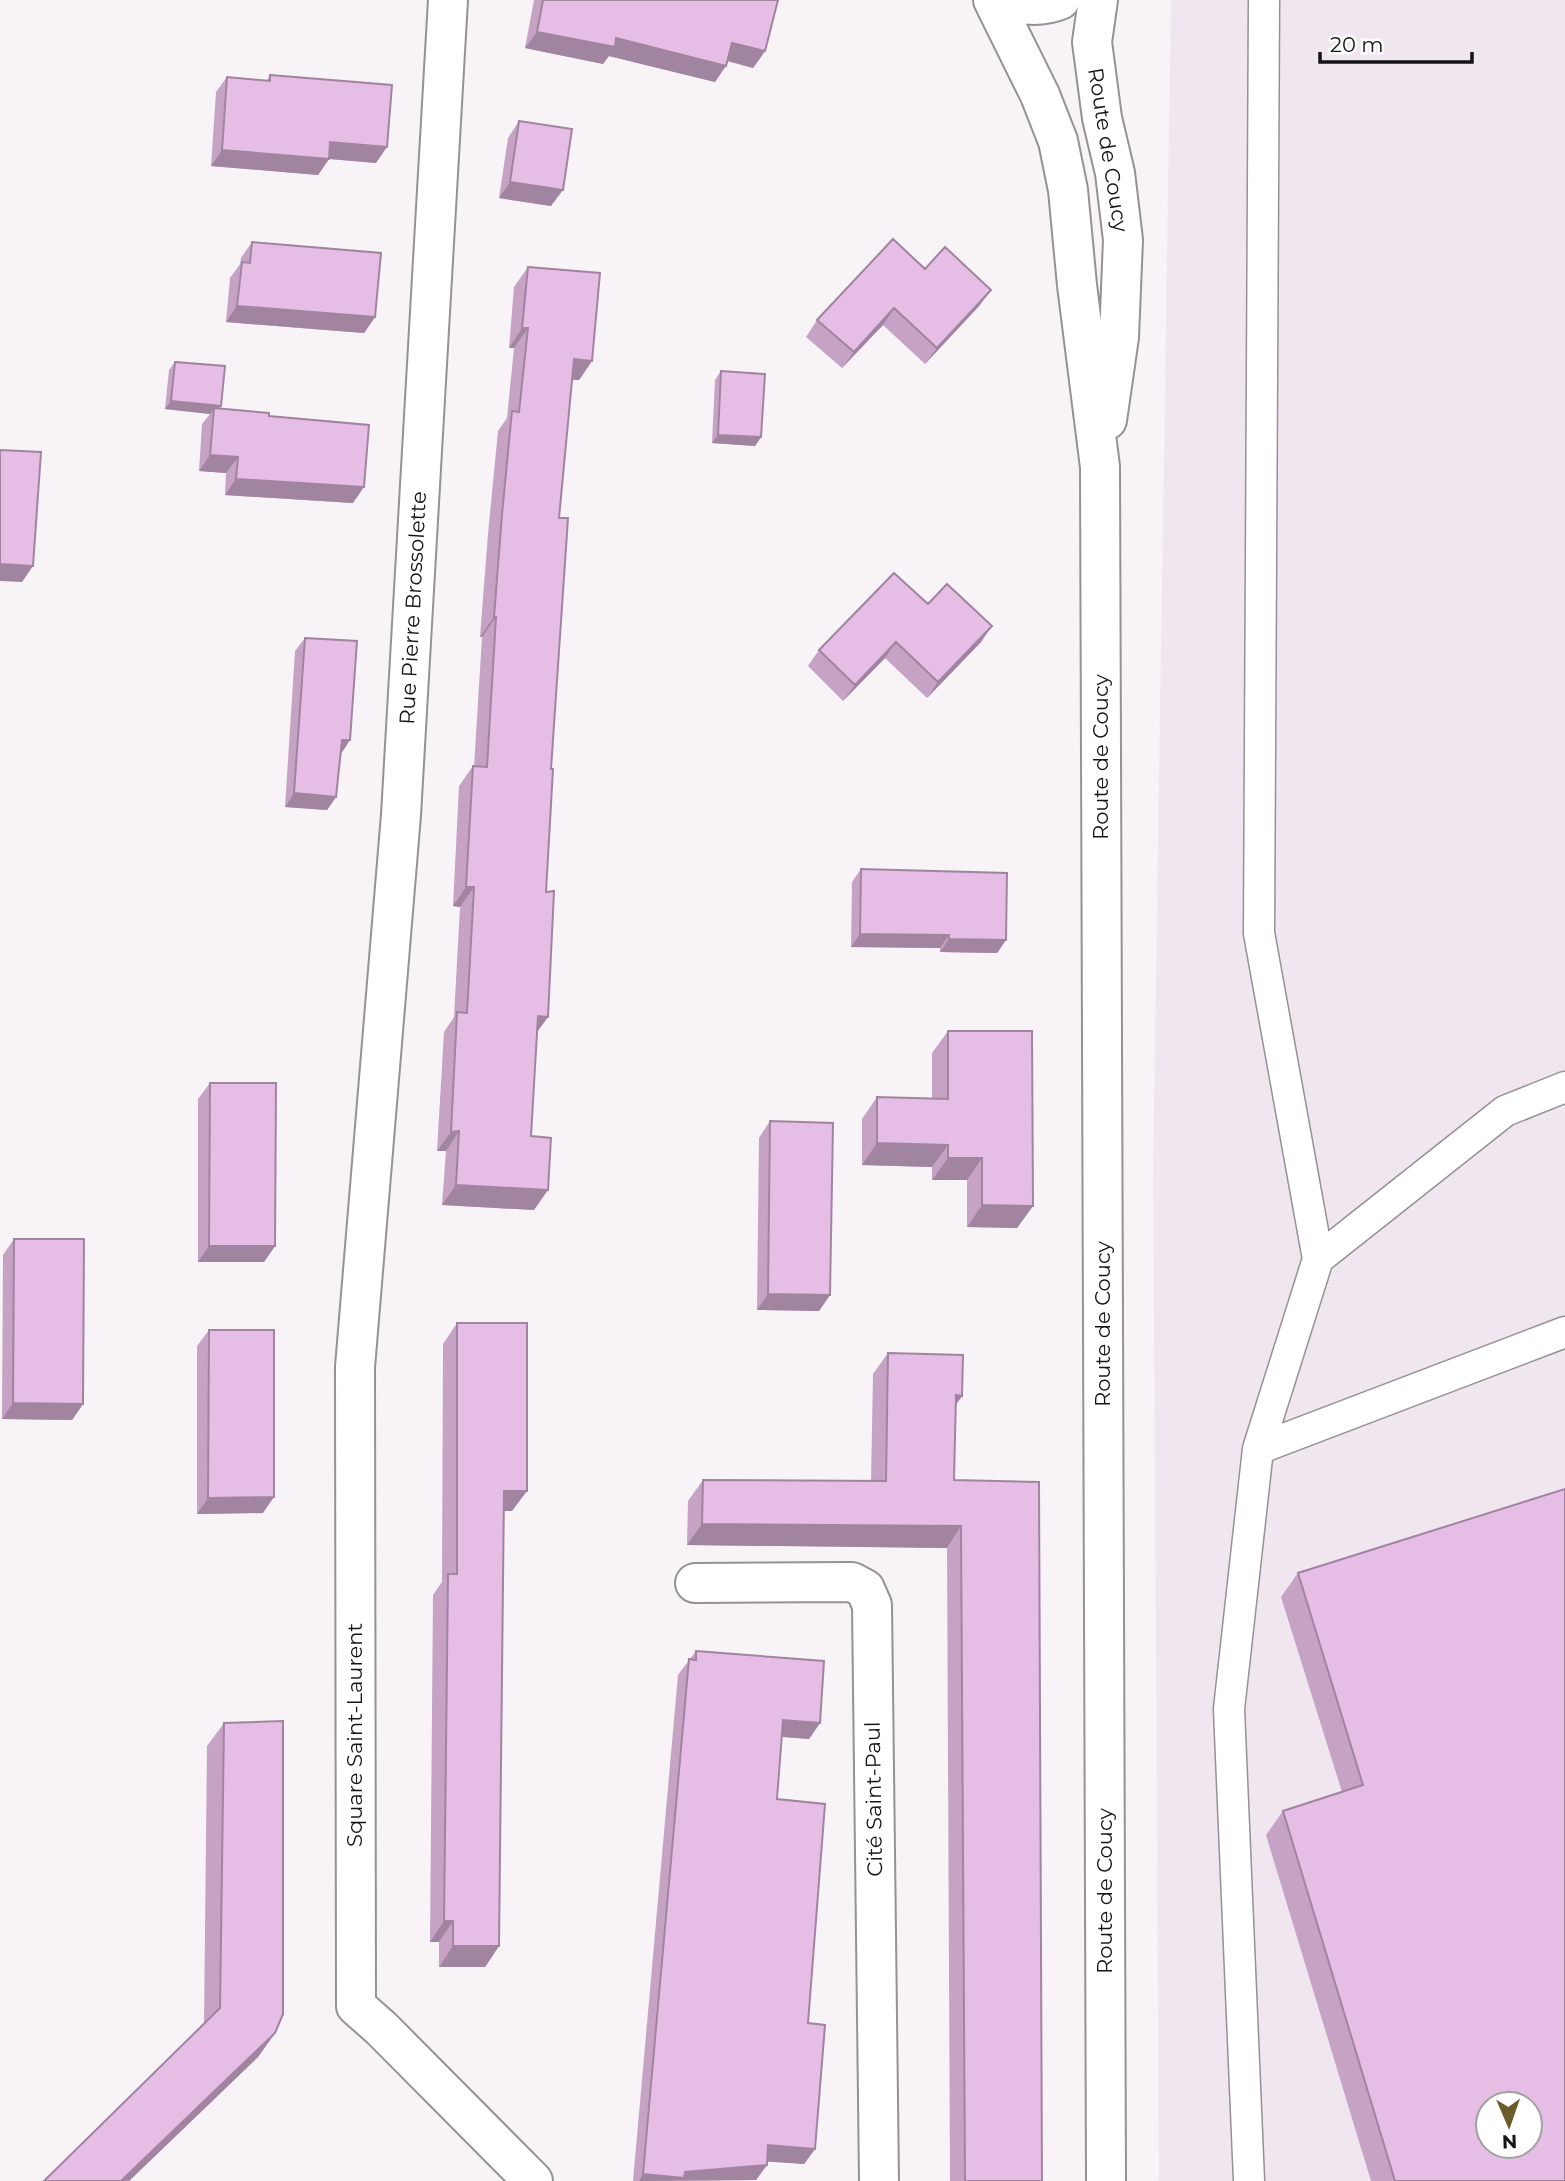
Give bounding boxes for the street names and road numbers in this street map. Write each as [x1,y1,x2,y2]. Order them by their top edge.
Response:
street label: Route de Coucy [1083,66,1134,234]
street label: Rue Pierre Brossolette [394,491,431,725]
street label: Route de Coucy [1088,673,1113,840]
street label: Route de Coucy [1090,1240,1115,1407]
street label: Square Saint-Laurent [342,1623,367,1847]
street label: Cité Saint-Paul [860,1721,887,1877]
street label: Route de Coucy [1092,1807,1117,1974]

